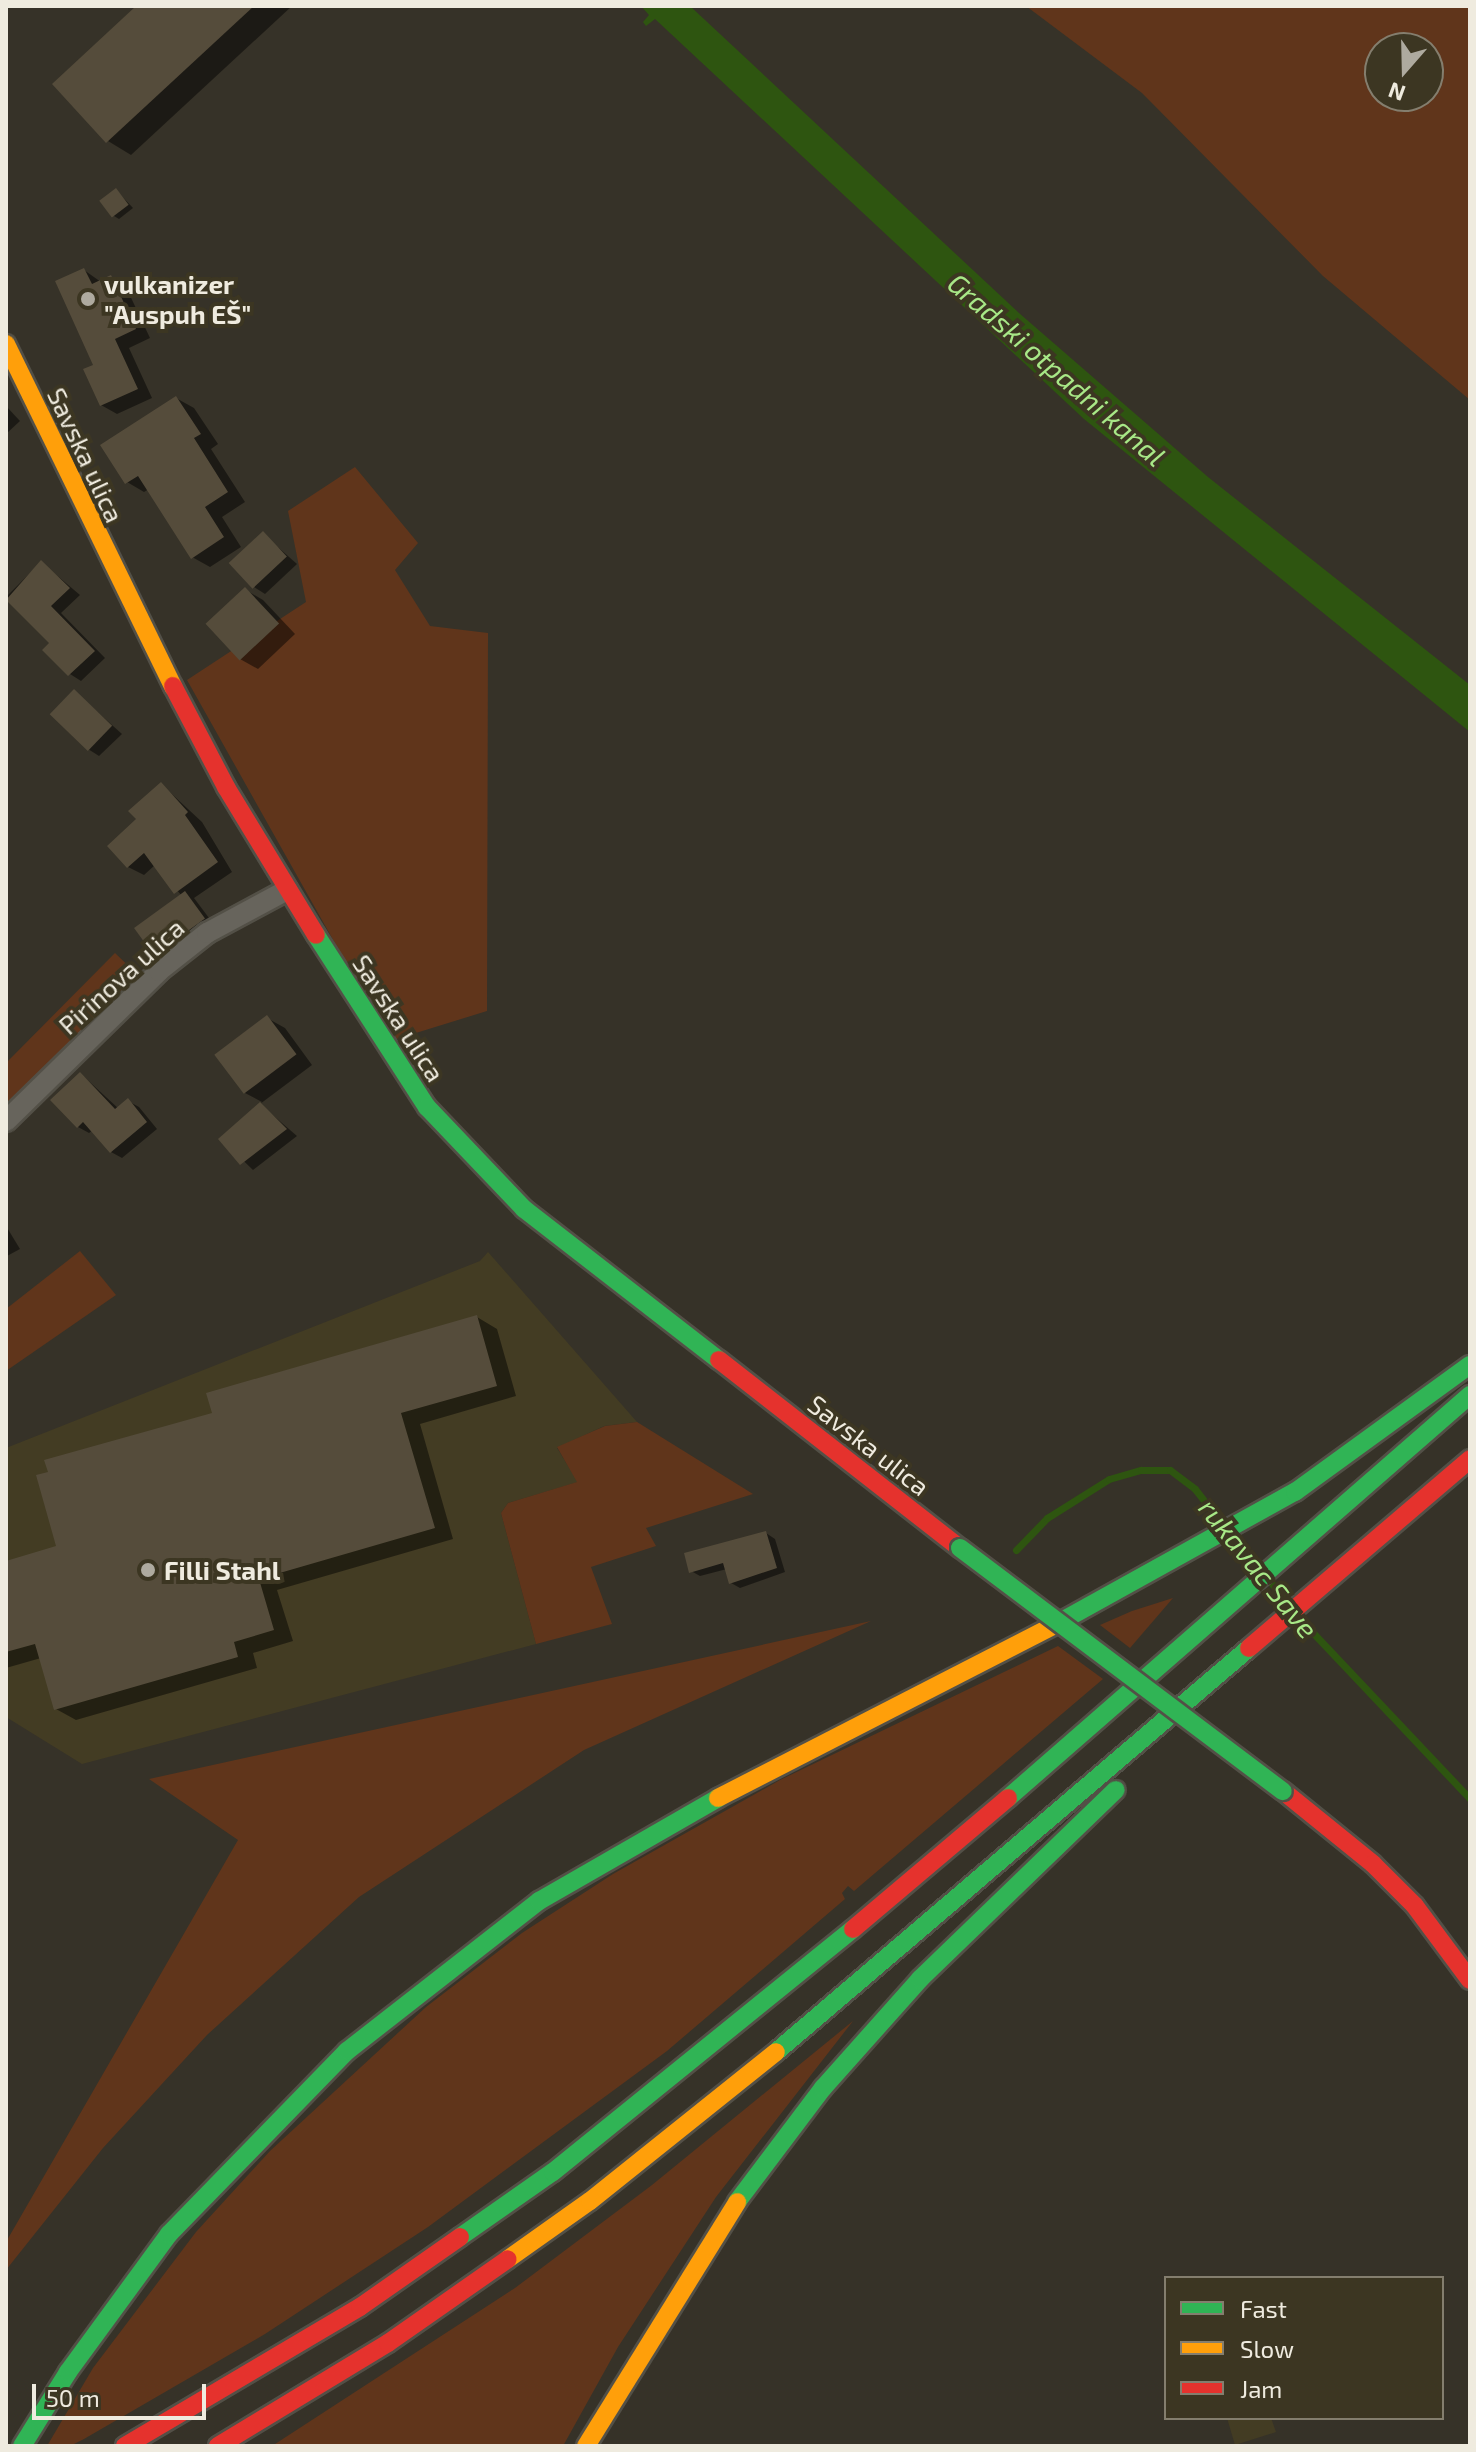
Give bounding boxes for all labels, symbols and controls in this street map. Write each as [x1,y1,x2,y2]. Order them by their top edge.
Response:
north arrow [1364,32,1444,112]
text: N [1385,78,1408,108]
water label: Gradski otpadni kanal [941,265,1173,473]
place label: vulkanizer "Auspuh EŠ" [104,268,251,330]
marker: vulkanizer "Auspuh EŠ" [79,290,97,308]
street label: Savska ulica [41,383,131,527]
street label: Pirinova ulica [52,912,190,1040]
street label: Savska ulica [346,949,452,1087]
street label: Savska ulica [802,1388,936,1502]
water label: rukavac Save [1192,1491,1326,1645]
place label: Filli Stahl [164,1554,280,1586]
marker: Filli Stahl [139,1561,157,1579]
legend [1164,2276,1444,2420]
text: Fast [1240,2294,1287,2323]
text: Slow [1240,2334,1294,2363]
scale bar [36,2368,210,2418]
text: Jam [1240,2374,1282,2403]
text: 50 m [46,2383,100,2412]

